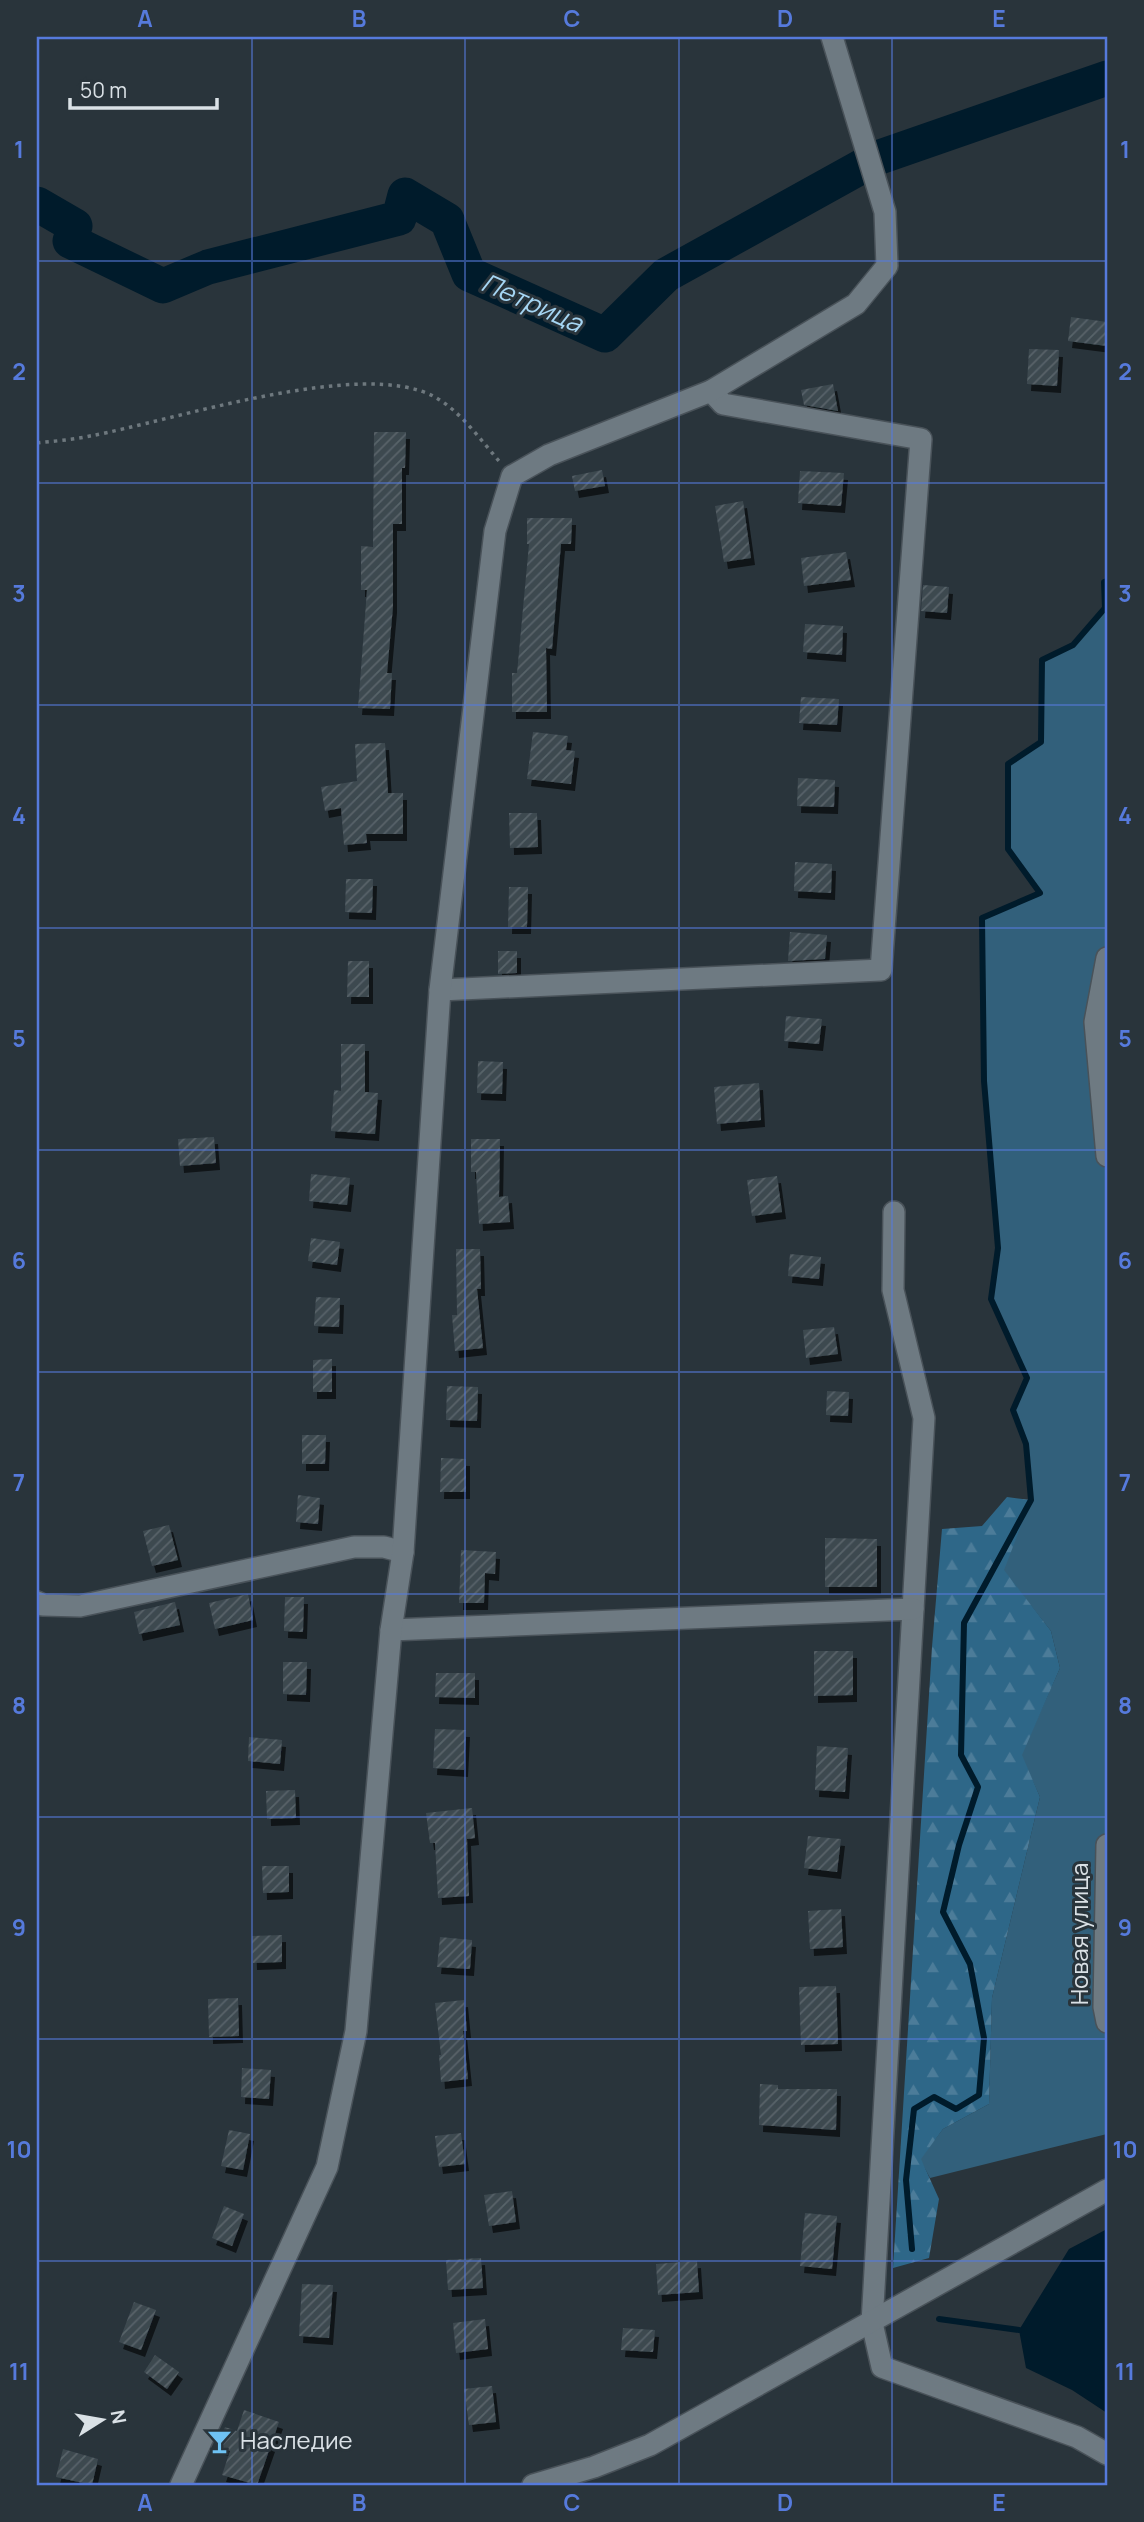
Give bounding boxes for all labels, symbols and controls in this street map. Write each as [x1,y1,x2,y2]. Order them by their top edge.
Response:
text: A [137,2,153,34]
text: B [352,2,366,34]
text: C [564,2,581,34]
text: D [777,2,793,34]
text: E [992,2,1006,34]
scale bar [70,66,217,110]
text: 50 m [80,76,127,104]
text: 1 [14,133,24,165]
text: 1 [1120,133,1130,165]
water label: Петрица [476,264,590,341]
text: 2 [12,355,26,387]
text: 2 [1118,355,1132,387]
text: 3 [12,577,26,609]
text: 3 [1118,577,1132,609]
text: 4 [12,799,26,831]
text: 4 [1118,799,1132,831]
text: 5 [12,1022,26,1054]
text: 5 [1118,1022,1132,1054]
text: 6 [12,1244,26,1276]
text: 6 [1118,1244,1132,1276]
text: 7 [13,1466,25,1498]
text: 7 [1119,1466,1131,1498]
text: 8 [12,1689,26,1721]
text: 8 [1118,1689,1132,1721]
street label: Новая улица [1062,1863,1095,2005]
text: 9 [12,1911,26,1943]
text: 9 [1118,1911,1132,1943]
text: 10 [6,2133,32,2165]
text: 10 [1112,2133,1138,2165]
text: 11 [9,2355,29,2387]
text: 11 [1115,2355,1135,2387]
north arrow [66,2386,136,2456]
text: N [105,2408,133,2426]
place label: Наследие [240,2423,353,2456]
bar icon: Наследие [206,2427,234,2455]
text: A [137,2486,153,2518]
text: B [352,2486,366,2518]
text: C [564,2486,581,2518]
text: D [777,2486,793,2518]
text: E [992,2486,1006,2518]

